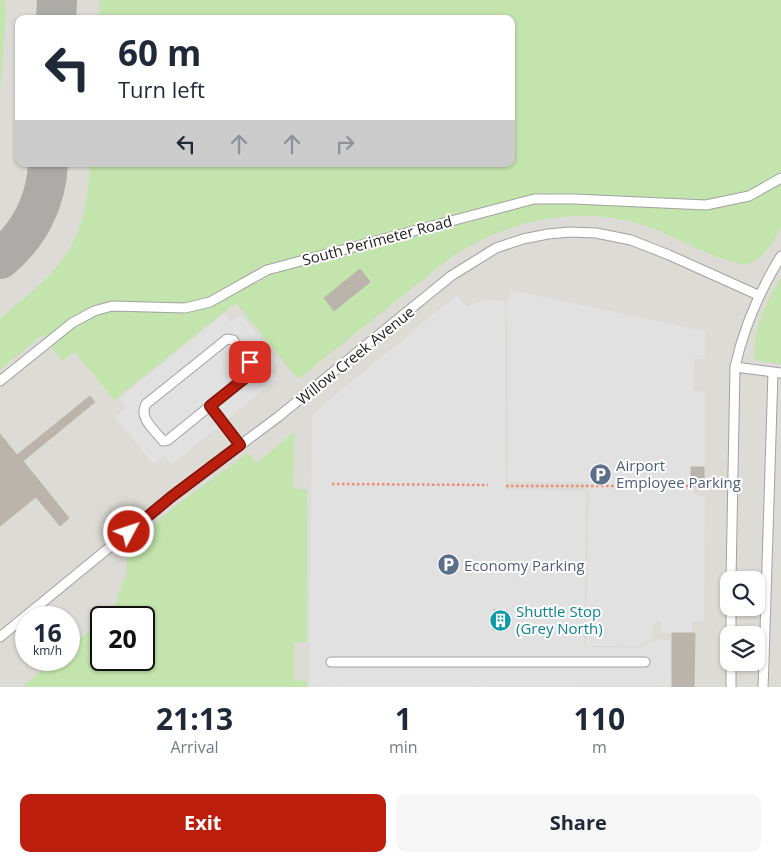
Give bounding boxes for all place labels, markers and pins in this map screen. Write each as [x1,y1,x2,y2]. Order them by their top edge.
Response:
pin [229,341,271,383]
place label: Airport Employee Parking [616,455,741,492]
parking icon: Airport Employee Parking [588,462,612,486]
parking icon: Economy Parking [436,553,460,577]
place label: Economy Parking [464,555,585,575]
place label: Shuttle Stop (Grey North) [516,601,603,638]
building icon: Shuttle Stop (Grey North) [488,608,512,632]

